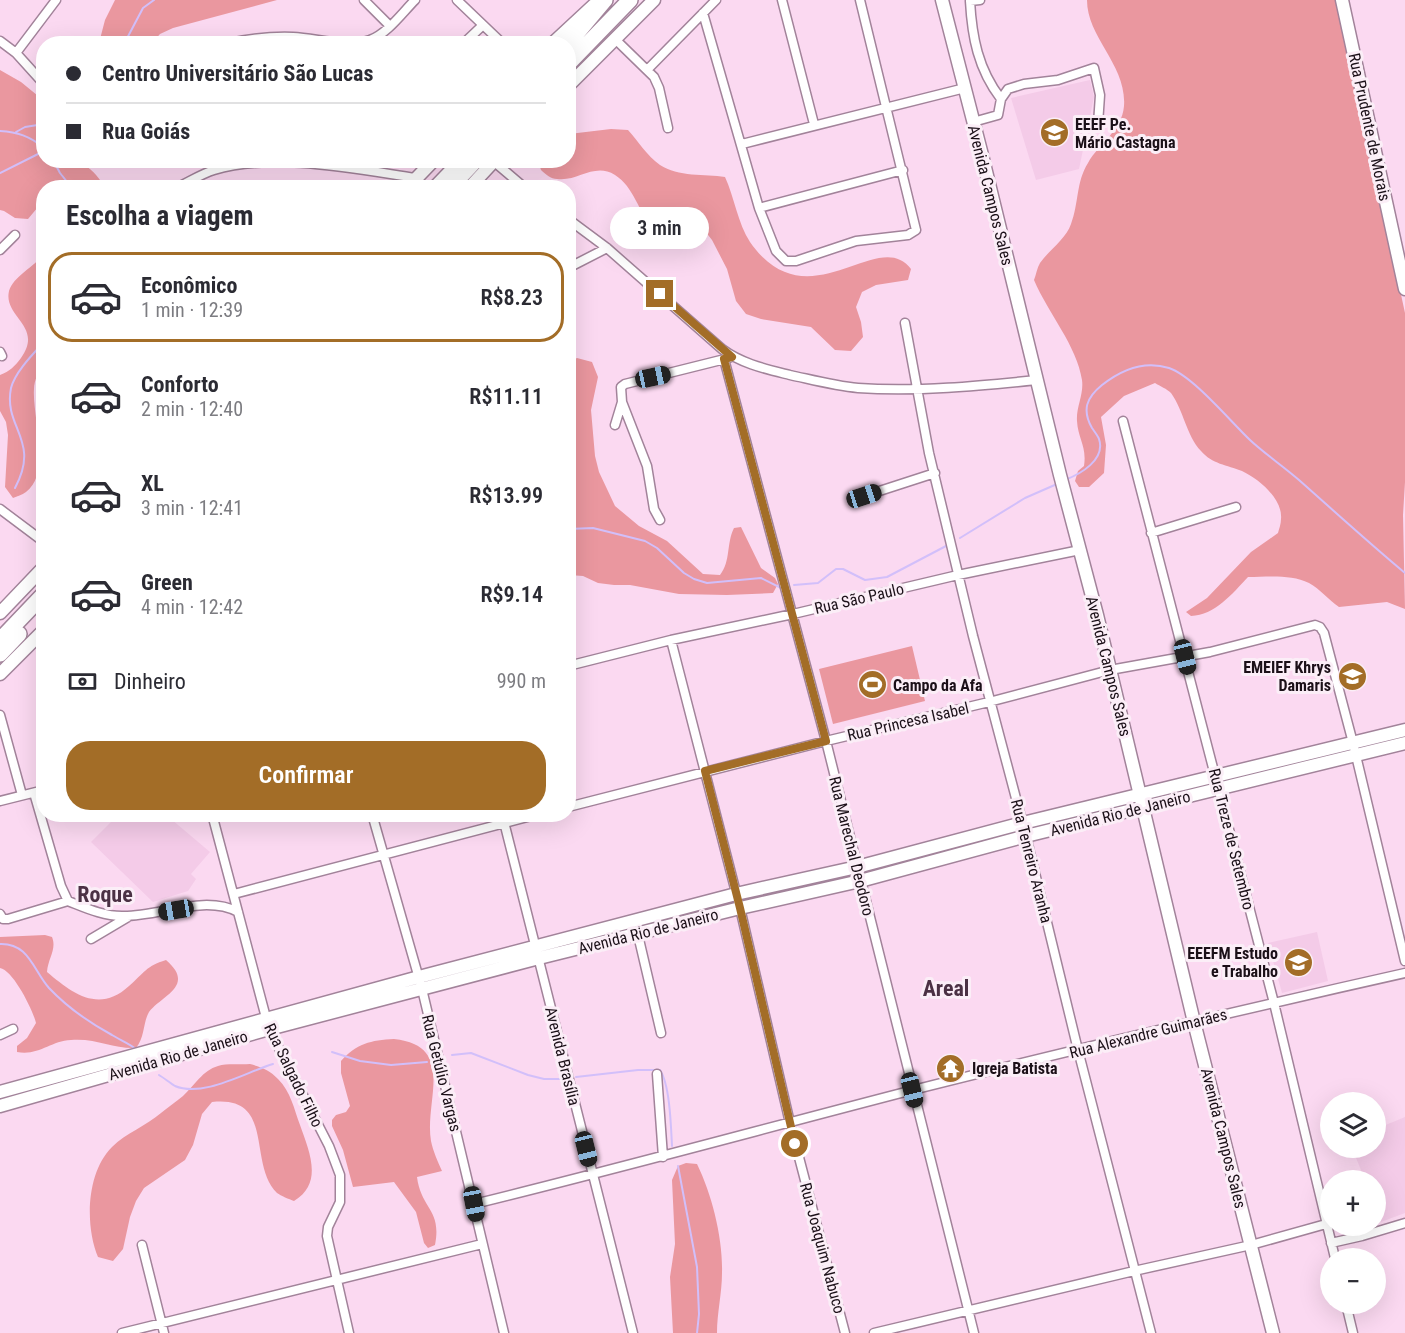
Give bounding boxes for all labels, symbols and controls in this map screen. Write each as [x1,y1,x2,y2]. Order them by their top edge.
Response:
street label: Rua Prudente de Morais [1345,51,1394,203]
text: Centro Universitário São Lucas [102,61,373,86]
place label: EEEF Pe. Mário Castagna [1075,115,1176,152]
school or university icon: EEEF Pe. Mário Castagna [1038,117,1070,149]
text: Rua Goiás [102,119,190,144]
street label: Avenida Campos Sales [964,123,1017,267]
text: Escolha a viagem [66,200,254,232]
callout: 3 min [610,207,710,249]
text: 3 min [637,216,682,240]
icon: car [69,270,123,324]
text: Econômico [141,273,237,298]
route end [646,280,673,307]
text: R$8.23 [480,285,543,310]
text: 1 min · 12:39 [141,298,243,322]
car [634,364,672,390]
icon: car [69,369,123,423]
text: Conforto [141,372,219,397]
text: R$11.11 [469,384,543,409]
text: 2 min · 12:40 [141,397,243,421]
icon: car [69,468,123,522]
text: XL [141,471,164,496]
car [844,482,884,510]
text: R$13.99 [469,483,543,508]
text: 3 min · 12:41 [141,496,243,520]
icon: car [69,567,123,621]
text: Green [141,570,193,595]
street label: Rua São Paulo [813,579,906,618]
text: R$9.14 [480,582,543,607]
street label: Avenida Campos Sales [1082,594,1135,738]
text: 4 min · 12:42 [141,595,243,619]
car [1172,637,1198,677]
place label: EMEIEF Khrys Damaris [1243,658,1331,695]
school or university icon: EMEIEF Khrys Damaris [1336,660,1368,692]
icon: cash [66,665,99,698]
text: Dinheiro [114,669,186,694]
text: 990 m [497,669,546,693]
sports icon: Campo da Afa [856,669,888,701]
place label: Campo da Afa [893,676,983,695]
street label: Rua Princesa Isabel [845,698,971,745]
button: Confirmar [66,741,546,810]
street label: Rua Treze de Setembro [1205,766,1258,912]
street label: Rua Marechal Deodoro [825,774,878,918]
street label: Avenida Rio de Janeiro [1048,787,1192,840]
street label: Rua Tenreiro Aranha [1007,797,1056,925]
district label: Roque [77,882,133,907]
car [157,898,195,922]
street label: Avenida Rio de Janeiro [576,905,720,958]
place label: EEEFM Estudo e Trabalho [1187,944,1278,981]
school or university icon: EEEFM Estudo e Trabalho [1283,946,1315,978]
district label: Areal [923,976,969,1001]
street label: Avenida Brasília [541,1005,584,1107]
street label: Rua Alexandre Guimarães [1067,1005,1229,1062]
street label: Rua Getúlio Vargas [418,1013,465,1134]
street label: Rua Salgado Filho [260,1020,327,1130]
street label: Avenida Rio de Janeiro [106,1027,250,1084]
temple icon: Igreja Batista [935,1052,967,1084]
place label: Igreja Batista [972,1059,1058,1078]
street label: Avenida Campos Sales [1197,1066,1250,1210]
car [899,1070,925,1110]
map controls [1320,1092,1386,1314]
button: layers [1320,1092,1386,1158]
car [573,1129,599,1169]
route start [781,1130,808,1157]
button: + [1320,1170,1386,1236]
street label: Rua Joaquim Nabuco [796,1181,849,1316]
car [462,1185,486,1223]
button: − [1320,1248,1386,1314]

